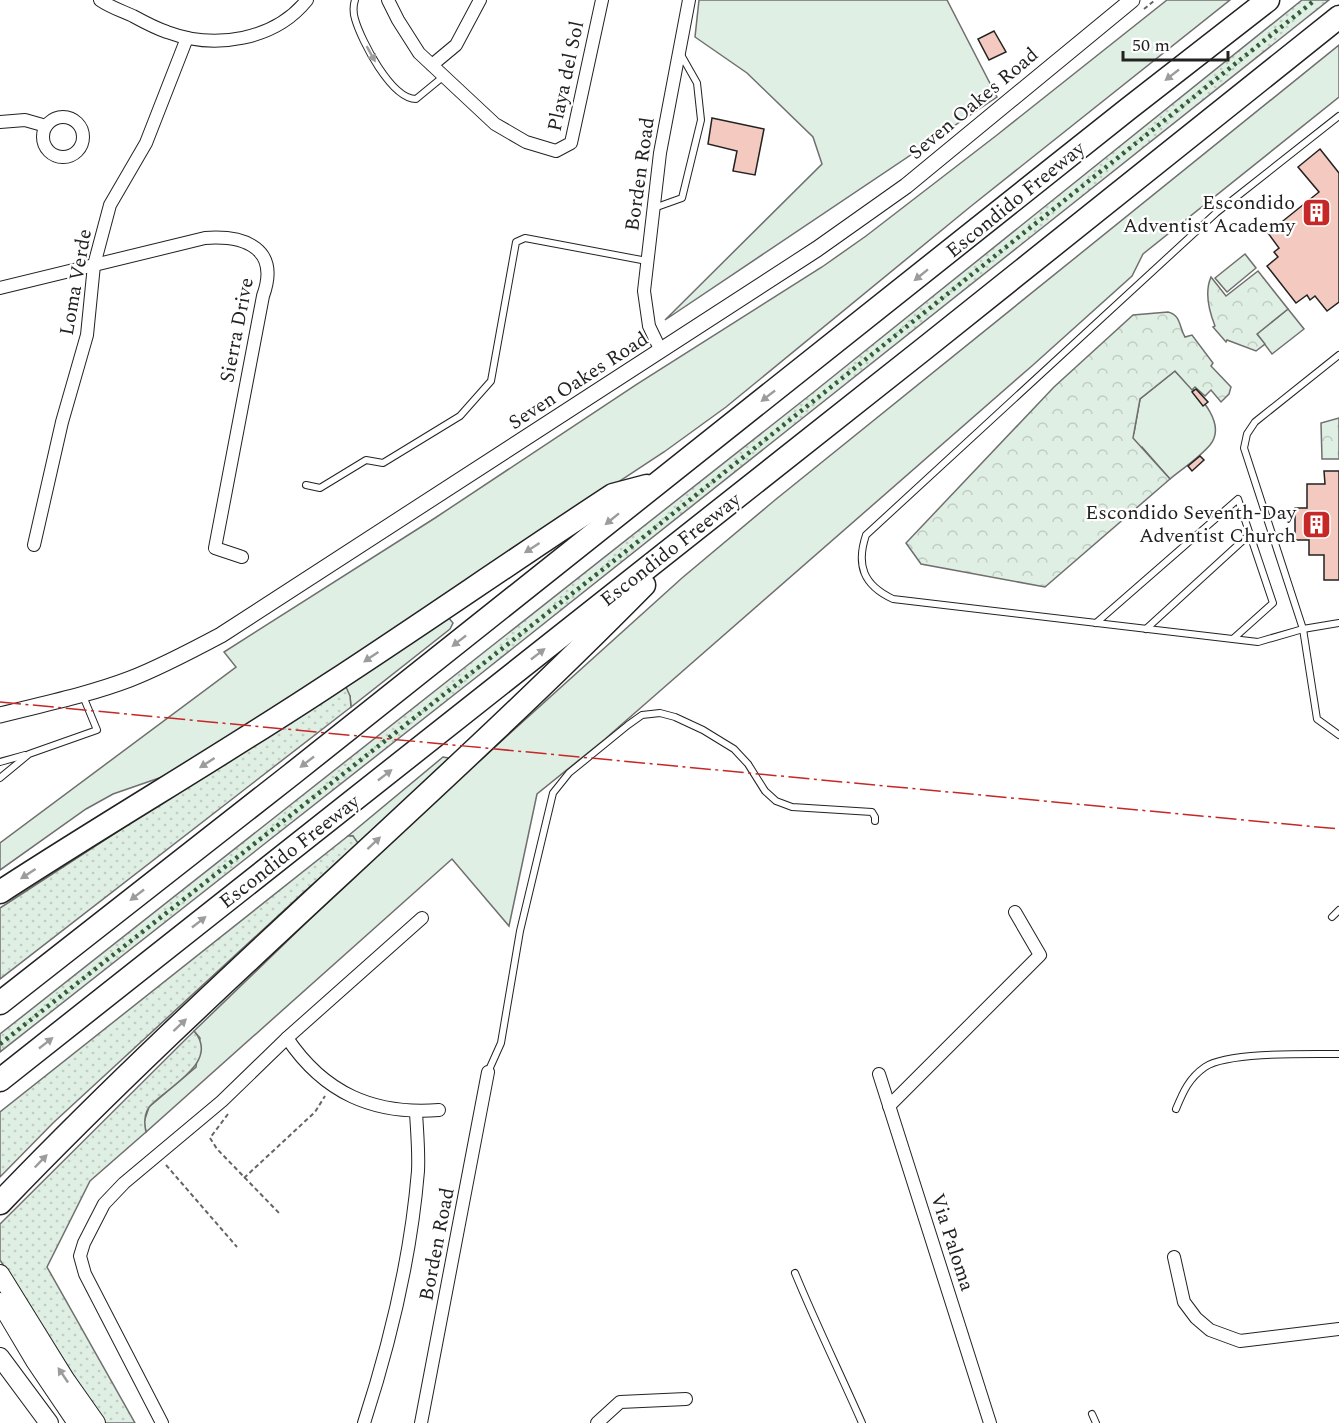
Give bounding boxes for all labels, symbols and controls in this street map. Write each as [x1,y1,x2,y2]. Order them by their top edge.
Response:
street label: Playa del Sol [540,18,592,134]
scale bar [1123,24,1228,62]
text: 50 m [1132,32,1170,59]
street label: Seven Oakes Road [902,40,1045,167]
one-way arrow [366,46,376,63]
one-way arrow [1164,68,1180,81]
street label: Borden Road [617,115,663,233]
street label: Escondido Freeway [940,133,1093,265]
place label: Escondido Adventist Academy [1123,188,1296,241]
building icon: Escondido Adventist Academy [1300,197,1332,229]
street label: Loma Verde [52,227,100,338]
one-way arrow [913,268,929,281]
street label: Sierra Drive [212,275,262,385]
street label: Seven Oakes Road [503,324,654,437]
one-way arrow [760,389,776,402]
street label: Escondido Freeway [594,484,748,614]
place label: Escondido Seventh-Day Adventist Church [1085,498,1297,551]
building icon: Escondido Seventh-Day Adventist Church [1301,508,1333,540]
one-way arrow [604,513,620,526]
one-way arrow [524,542,541,553]
one-way arrow [452,634,467,646]
one-way arrow [530,649,545,661]
one-way arrow [363,651,379,662]
one-way arrow [299,756,315,769]
one-way arrow [199,757,215,768]
one-way arrow [377,770,392,782]
street label: Escondido Freeway [213,786,367,916]
one-way arrow [366,836,381,850]
one-way arrow [20,868,37,879]
one-way arrow [129,889,145,902]
one-way arrow [191,916,207,929]
one-way arrow [173,1018,188,1032]
one-way arrow [38,1037,54,1050]
one-way arrow [33,1154,47,1168]
street label: Borden Road [411,1185,463,1303]
street label: Via Paloma [922,1189,982,1295]
one-way arrow [58,1367,69,1383]

